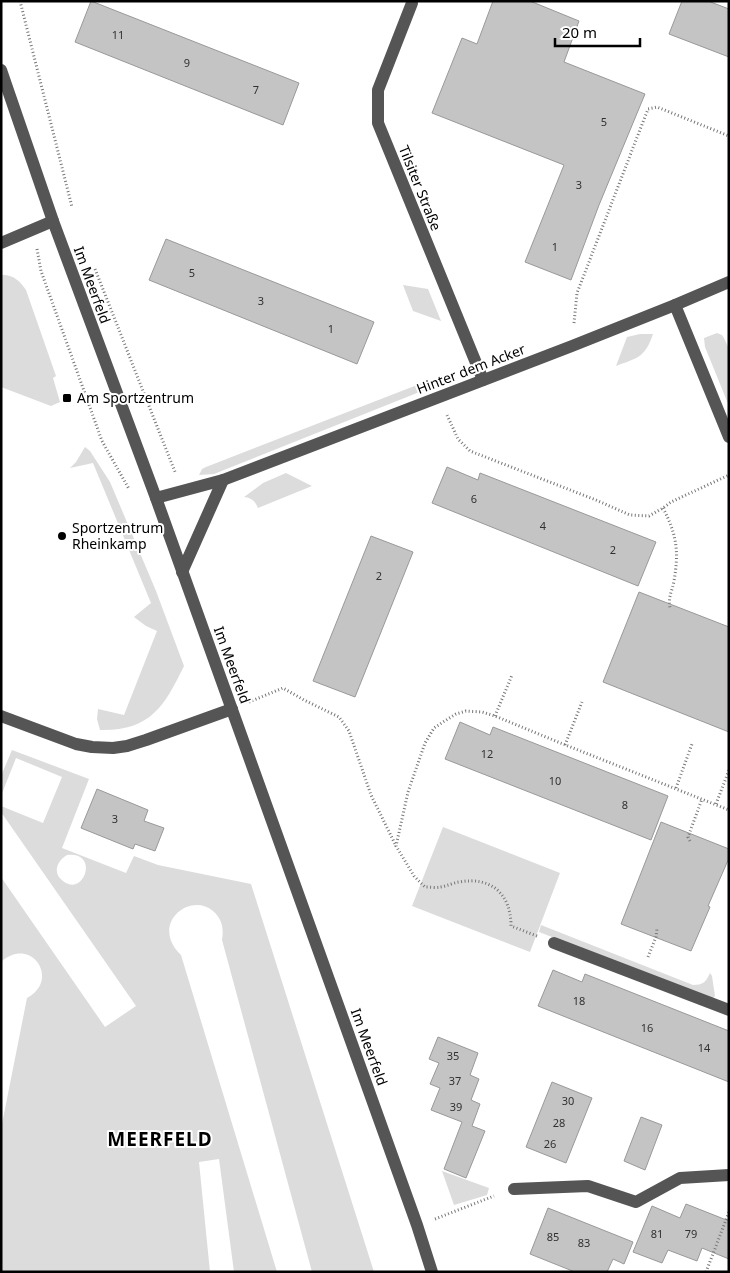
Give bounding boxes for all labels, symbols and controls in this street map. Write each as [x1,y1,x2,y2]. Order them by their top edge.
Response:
scale bar [555,15,640,47]
text: 20 m [562,22,597,42]
house number: 11 [112,27,124,42]
house number: 9 [184,55,190,70]
house number: 7 [253,82,259,97]
house number: 5 [601,114,607,129]
street label: Tilsiter Straße [395,142,446,233]
house number: 3 [576,177,582,192]
house number: 1 [552,239,558,254]
street label: Im Meerfeld [70,244,115,326]
house number: 5 [189,265,195,280]
house number: 3 [258,293,264,308]
house number: 1 [328,321,334,336]
street label: Hinter dem Acker [414,339,528,398]
place label: Am Sportzentrum [77,388,194,407]
marker: Am Sportzentrum [61,392,73,404]
house number: 6 [471,491,477,506]
place label: Sportzentrum Rheinkamp [72,518,163,553]
house number: 4 [540,518,547,533]
marker: Sportzentrum Rheinkamp [56,530,68,542]
house number: 2 [610,542,616,557]
house number: 2 [376,568,382,583]
street label: Im Meerfeld [210,624,255,706]
house number: 12 [481,746,493,761]
house number: 10 [549,773,561,788]
house number: 8 [622,797,628,812]
house number: 3 [112,811,118,826]
house number: 18 [573,993,585,1008]
street label: Im Meerfeld [347,1006,392,1088]
house number: 16 [641,1020,653,1035]
house number: 14 [698,1040,711,1055]
house number: 35 [447,1048,459,1063]
house number: 37 [449,1073,461,1088]
house number: 30 [562,1093,574,1108]
house number: 39 [450,1099,462,1114]
house number: 28 [553,1115,565,1130]
district label: MEERFELD [107,1126,213,1152]
house number: 26 [544,1136,556,1151]
house number: 81 [651,1226,663,1241]
house number: 79 [685,1226,697,1241]
house number: 85 [547,1229,559,1244]
house number: 83 [578,1235,590,1250]

